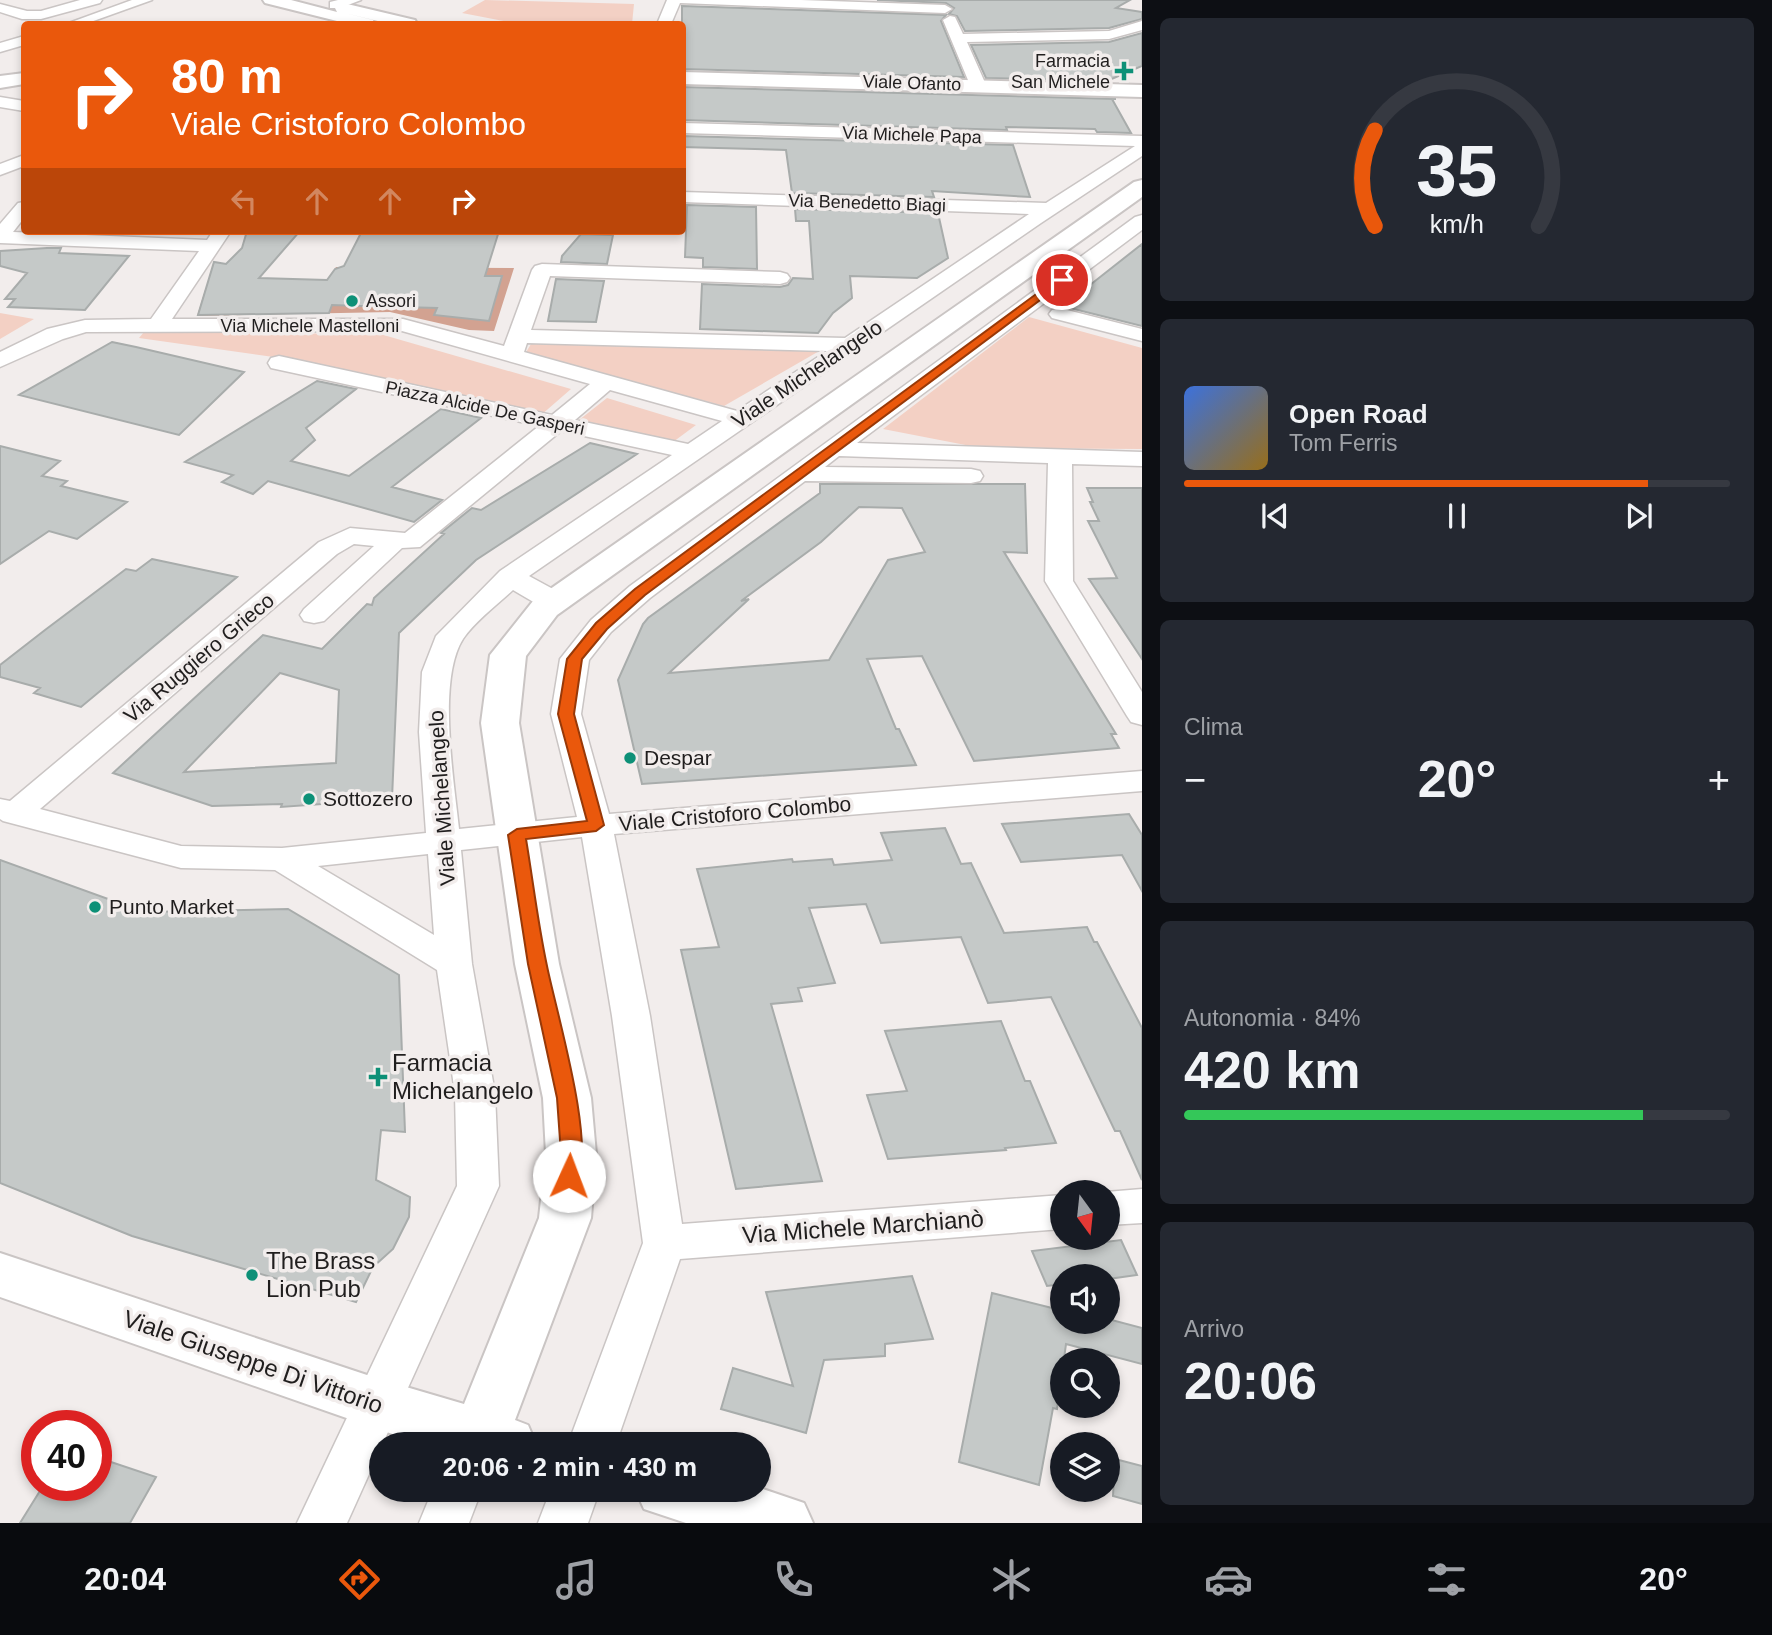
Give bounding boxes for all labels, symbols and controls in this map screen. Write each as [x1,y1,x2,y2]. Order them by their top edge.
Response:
icon: right [56,49,147,140]
text: 80 m [171,49,283,103]
place label: Farmacia San Michele [1011,51,1111,92]
marker: Farmacia San Michele [1116,63,1132,79]
street label: Viale Ofanto [862,71,962,95]
text: Viale Cristoforo Colombo [171,106,526,142]
street label: Via Michele Papa [842,123,983,147]
text: 35 [1417,130,1497,211]
icon: left [225,182,263,220]
icon: ahead [298,182,336,220]
icon: ahead [371,182,409,220]
icon: right [444,182,482,220]
street label: Via Benedetto Biagi [788,190,946,216]
text: km/h [1430,209,1484,237]
pin [1032,250,1092,310]
icon: arrive [1043,261,1081,299]
place label: Assori [366,291,416,311]
marker: Assori [344,293,360,309]
street label: Viale Michelangelo [727,315,886,432]
street label: Via Michele Mastelloni [221,316,399,336]
street label: Piazza Alcide De Gasperi [384,377,586,439]
text: Open Road [1289,399,1428,429]
text: Tom Ferris [1289,430,1398,456]
icon: previous [1256,497,1294,535]
icon: pause [1438,497,1476,535]
icon: next [1620,497,1658,535]
street label: Via Ruggiero Grieco [119,588,278,727]
street label: Viale Michelangelo [424,709,459,887]
text: Clima [1184,714,1243,740]
place label: Despar [644,746,712,769]
marker: Despar [622,750,638,766]
text: 20° [1418,750,1496,808]
text: − [1184,759,1206,801]
text: + [1708,759,1730,801]
place label: Sottozero [323,787,413,810]
marker: Sottozero [301,791,317,807]
street label: Viale Cristoforo Colombo [618,792,852,835]
place label: Punto Market [109,895,234,918]
marker: Punto Market [87,899,103,915]
text: Autonomia · 84% [1184,1005,1360,1031]
text: 420 km [1184,1041,1360,1099]
place label: Farmacia Michelangelo [392,1049,533,1104]
marker: Farmacia Michelangelo [370,1069,386,1085]
position arrow [532,1139,606,1213]
north arrow [1050,1180,1120,1250]
map controls [1050,1180,1120,1502]
street label: Via Michele Marchianò [741,1205,985,1248]
place label: The Brass Lion Pub [266,1247,375,1302]
button: sound [1050,1264,1120,1334]
marker: The Brass Lion Pub [244,1267,260,1283]
street label: Viale Giuseppe Di Vittorio [120,1304,386,1419]
text: Arrivo [1184,1316,1244,1342]
button: search [1050,1348,1120,1418]
text: 20:06 [1184,1352,1317,1410]
speed limit sign: 40 [21,1410,112,1501]
button: layers [1050,1432,1120,1502]
text: 20:06 · 2 min · 430 m [443,1452,697,1482]
icon: directions [335,1555,384,1604]
icon: music [552,1555,601,1604]
icon: phone [769,1555,818,1604]
icon: climate [987,1555,1036,1604]
icon: car [1204,1555,1253,1604]
icon: filters [1422,1555,1471,1604]
text: 20:04 [84,1561,166,1597]
text: 20° [1639,1561,1688,1597]

